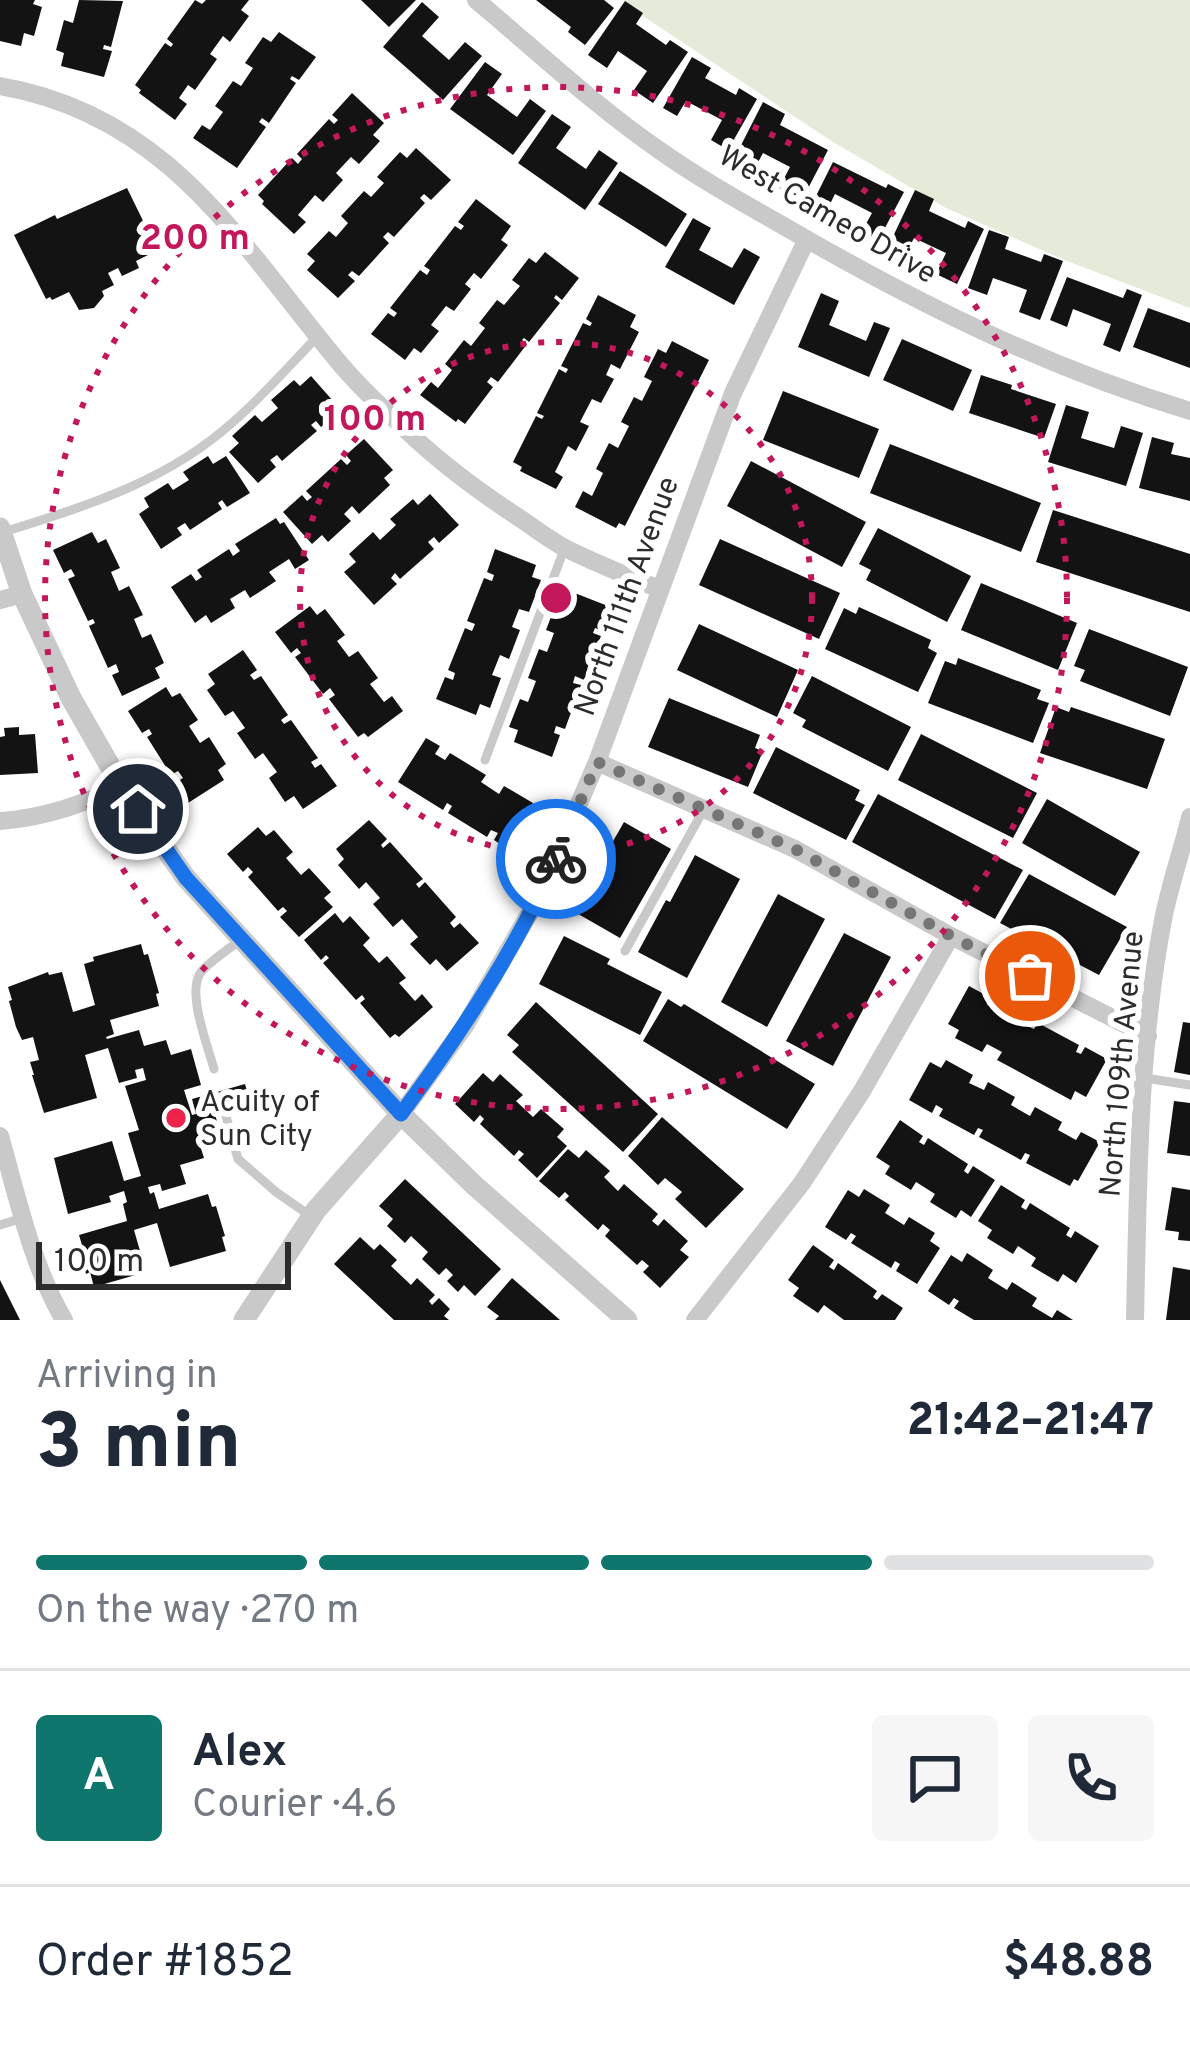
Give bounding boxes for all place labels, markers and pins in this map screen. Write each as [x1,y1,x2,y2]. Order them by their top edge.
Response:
centre of rings [535,577,577,619]
pin [87,758,189,860]
pin [979,925,1081,1027]
place label: Acuity of Sun City [200,1085,319,1156]
marker: Acuity of Sun City [163,1105,189,1131]

